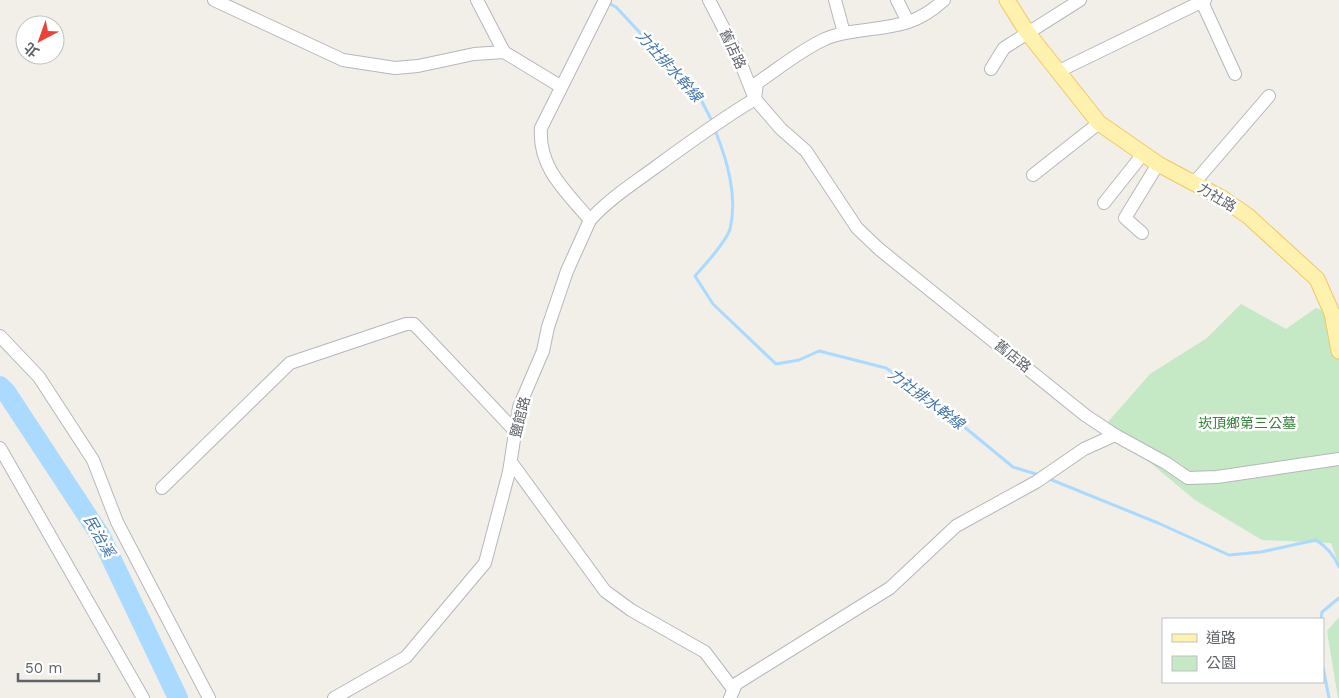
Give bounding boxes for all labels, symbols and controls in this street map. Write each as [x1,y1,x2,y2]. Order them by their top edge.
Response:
north arrow [15,15,65,65]
water label: 力社排水幹線 [632,27,707,107]
street label: 舊店路 [717,27,749,71]
text: 北 [21,39,42,60]
street label: 力社路 [1195,179,1239,215]
street label: 舊店路 [992,337,1034,375]
water label: 力社排水幹線 [885,365,969,434]
street label: 鹽館路 [507,395,533,439]
park label: 崁頂鄉第三公墓 [1198,415,1296,431]
water label: 民治溪 [80,512,119,562]
legend [1162,618,1324,683]
text: 道路 [1206,629,1236,647]
scale bar [18,650,99,682]
text: 公園 [1206,654,1236,672]
text: 50 m [25,659,62,677]

